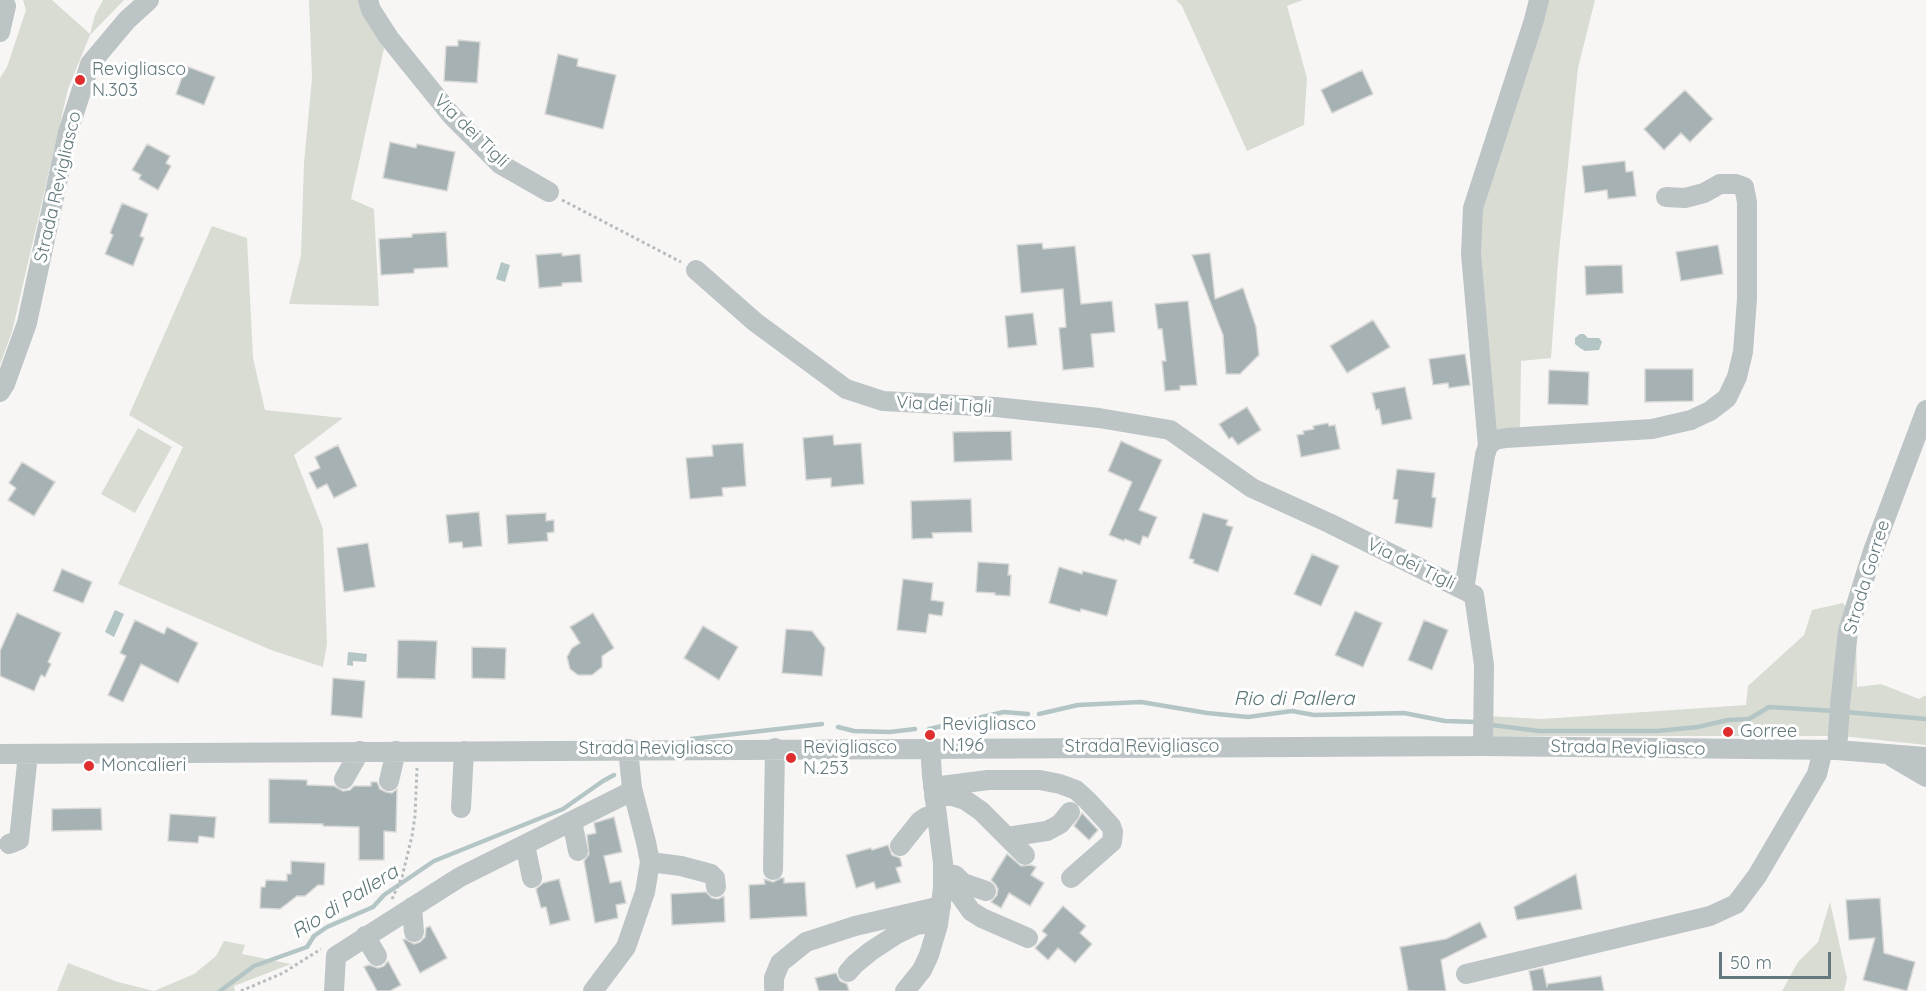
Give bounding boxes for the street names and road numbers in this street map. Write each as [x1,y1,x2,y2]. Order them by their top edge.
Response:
street label: Via dei Tigli [429,90,513,172]
street label: Strada Revigliasco [30,109,86,265]
street label: Via dei Tigli [896,392,992,418]
street label: Strada Gorree [1839,518,1895,636]
street label: Via dei Tigli [1363,533,1459,595]
street label: Strada Revigliasco [1065,736,1219,758]
street label: Strada Revigliasco [1550,736,1706,760]
street label: Strada Revigliasco [579,738,733,760]

